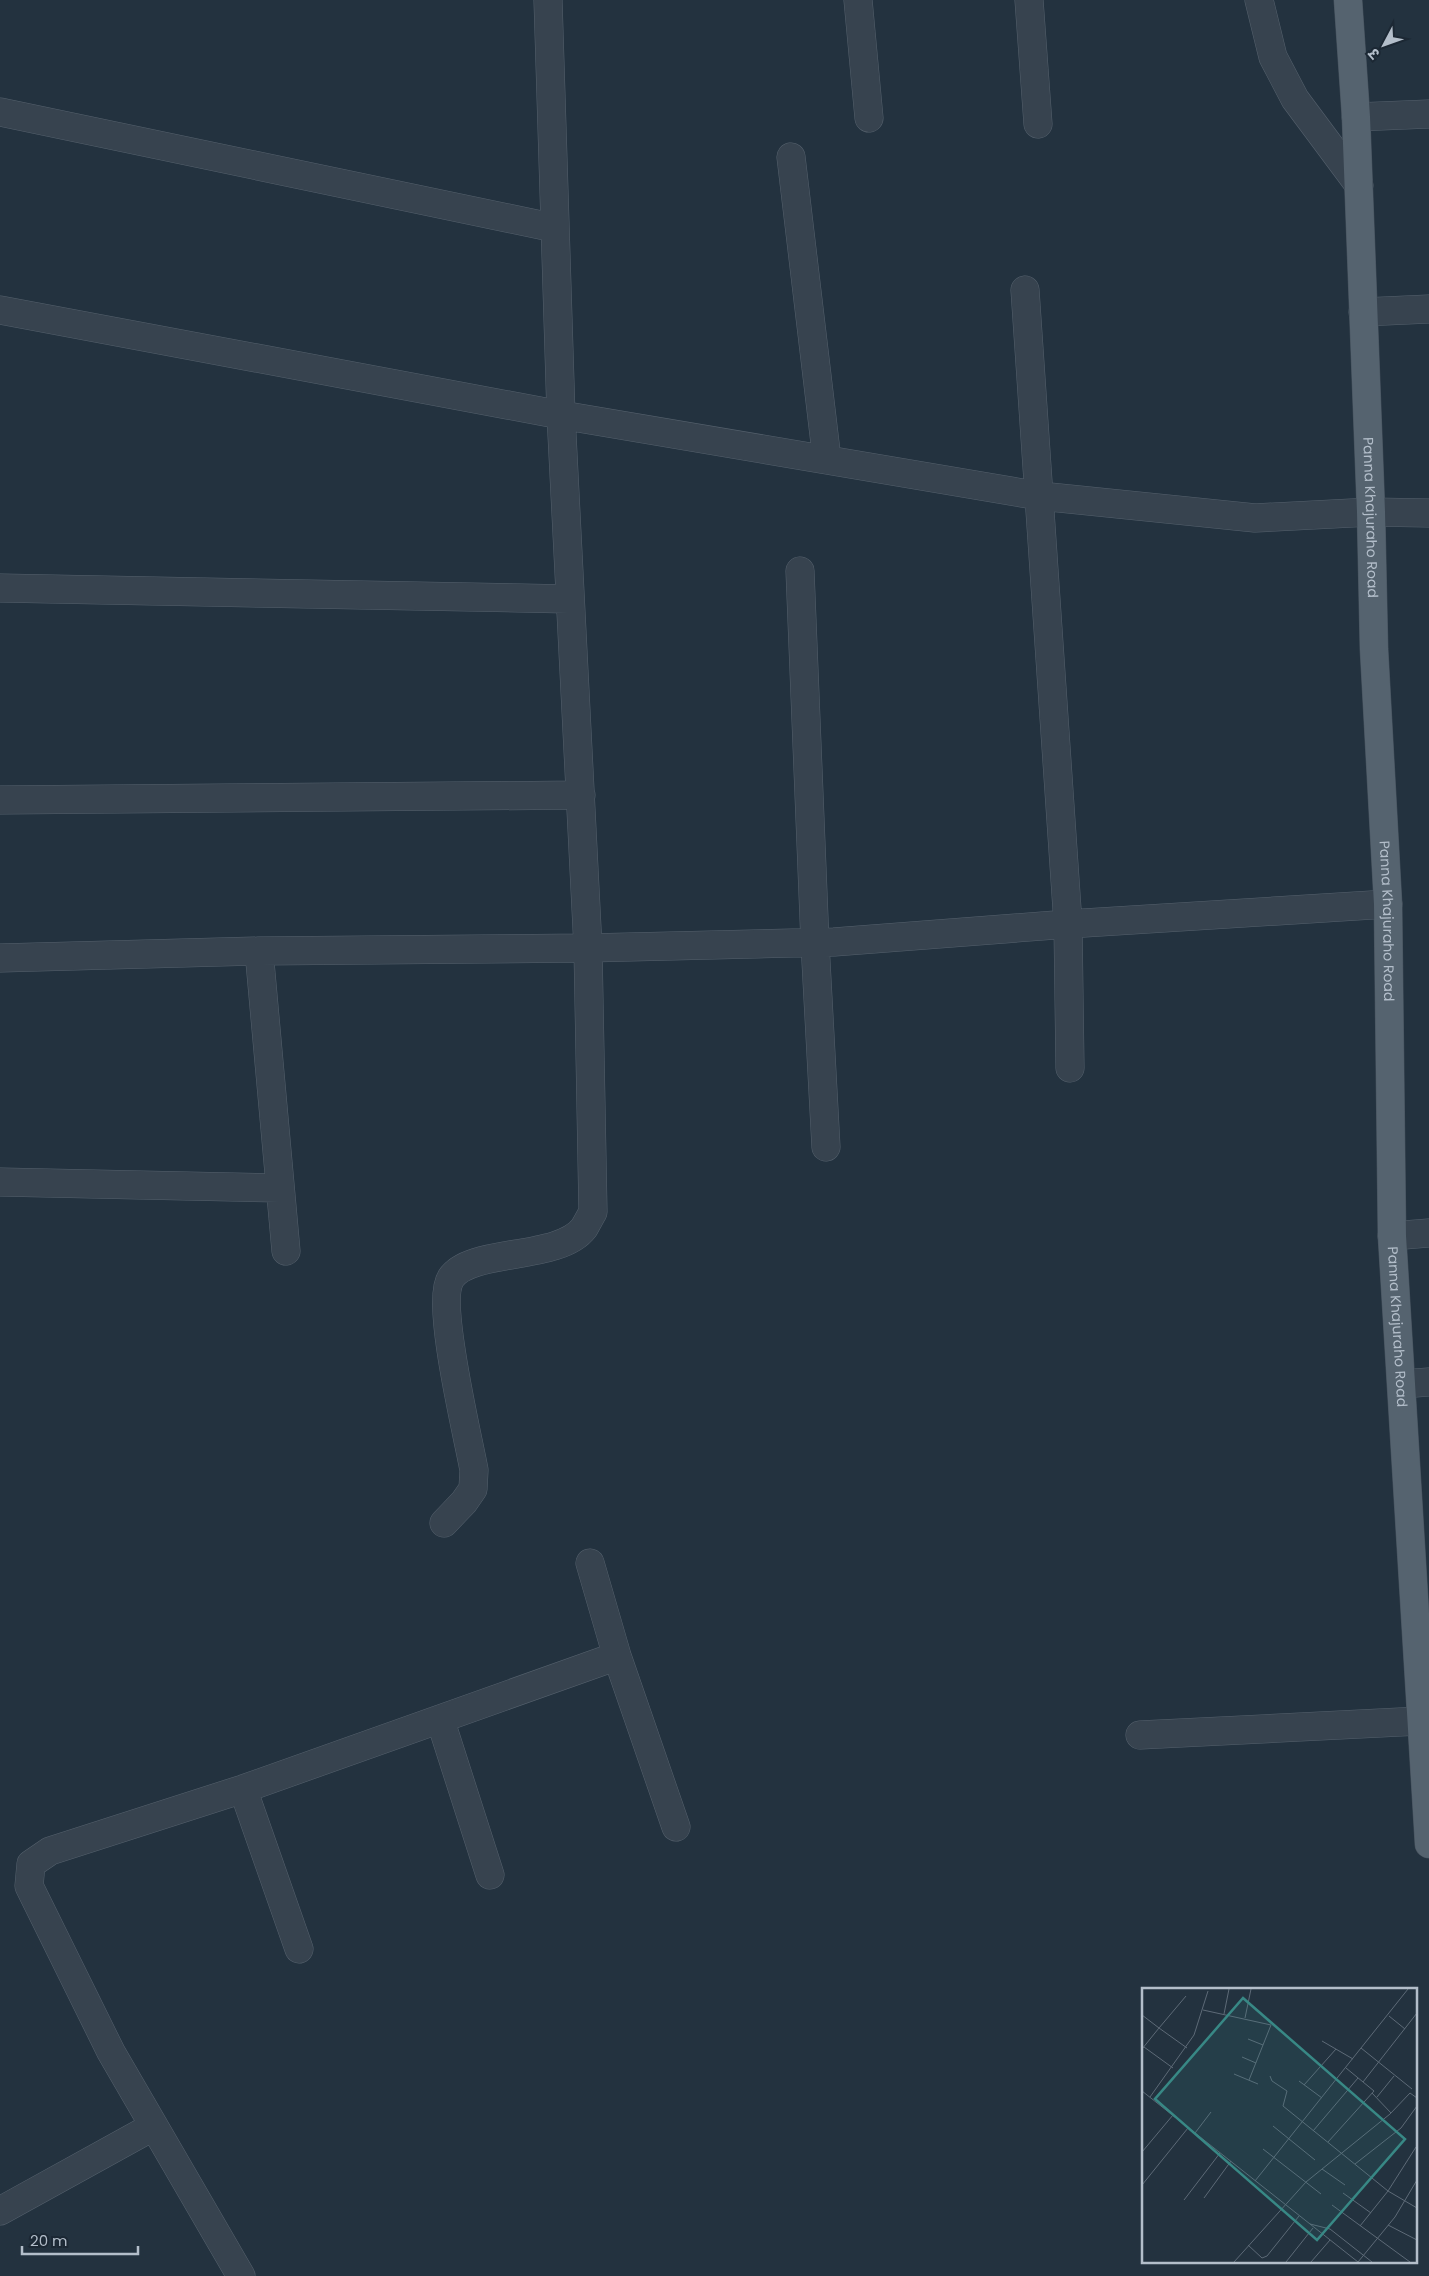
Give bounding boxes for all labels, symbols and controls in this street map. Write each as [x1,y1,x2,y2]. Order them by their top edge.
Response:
north arrow [1359,20,1409,70]
text: उ [1363,43,1385,64]
street label: Panna Khajuraho Road [1358,437,1383,598]
street label: Panna Khajuraho Road [1375,840,1399,1002]
street label: Panna Khajuraho Road [1383,1246,1412,1408]
inset map [1142,1988,1416,2264]
scale bar [22,2224,139,2256]
text: 20 m [30,2230,68,2251]

